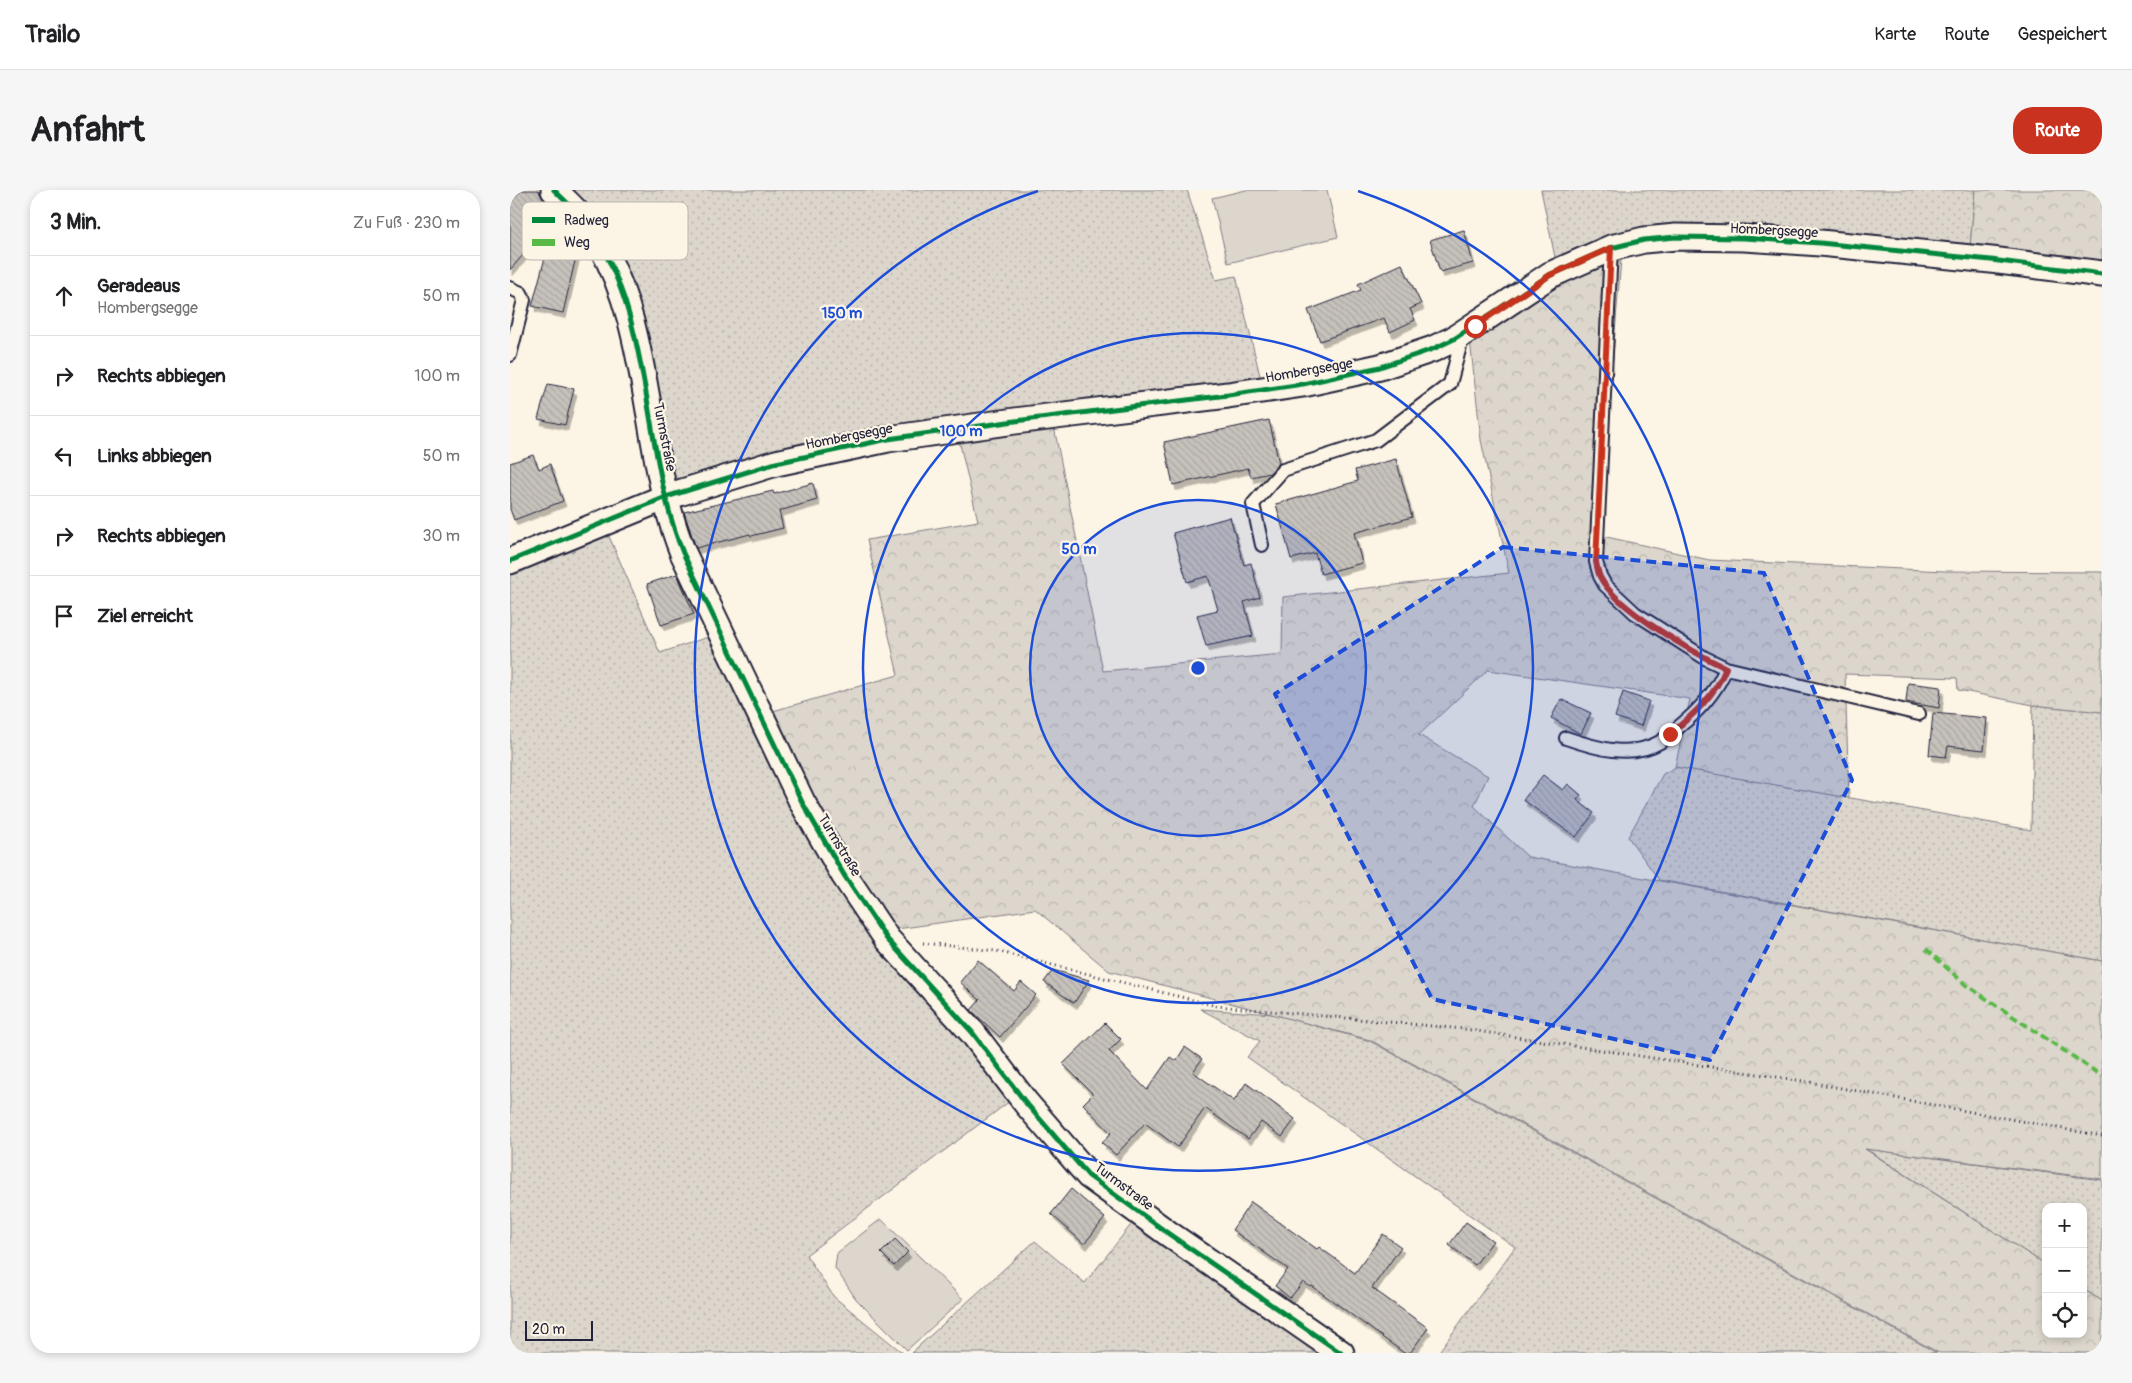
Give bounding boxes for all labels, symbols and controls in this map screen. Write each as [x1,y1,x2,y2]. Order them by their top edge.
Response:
text: Trailo [25,20,80,49]
text: Karte [1874,23,1916,46]
text: Route [1944,23,1989,46]
text: Gespeichert [2017,23,2107,46]
button: Route [2013,107,2102,154]
text: Anfahrt [30,108,145,152]
legend [522,202,688,260]
text: 3 Min. [50,209,101,236]
text: Radweg [564,212,609,229]
text: Zu Fuß · 230 m [353,213,460,233]
street label: Hombergsegge [1729,220,1819,241]
text: Weg [564,234,590,251]
text: Geradeaus [97,274,180,298]
icon: ahead [50,282,78,310]
text: 50 m [423,286,460,306]
text: Hombergsegge [97,298,198,318]
text: 150 m [822,304,862,323]
route start [1464,315,1487,338]
street label: Hombergsegge [1264,354,1354,387]
icon: right [50,362,78,390]
text: Rechts abbiegen [97,364,226,388]
text: 100 m [414,366,460,386]
street label: Turmstraße [650,401,680,473]
street label: Hombergsegge [804,420,894,453]
text: 100 m [940,422,982,441]
icon: left [50,442,78,470]
text: Links abbiegen [97,444,212,468]
text: 50 m [423,446,460,466]
icon: right [50,522,78,550]
text: Rechts abbiegen [97,524,226,548]
text: 30 m [422,526,460,546]
text: 50 m [1062,540,1096,559]
icon: arrive [50,602,78,630]
text: Ziel erreicht [97,604,193,628]
centre of rings [1189,659,1207,677]
route end [1659,723,1682,746]
street label: Turmstraße [814,811,865,880]
street label: Turmstraße [1091,1159,1157,1214]
map controls [2042,1203,2087,1338]
button: + [2042,1203,2087,1248]
button: − [2042,1248,2087,1293]
button: locate [2042,1293,2087,1338]
scale bar [525,1318,592,1341]
text: 20 m [532,1321,565,1338]

